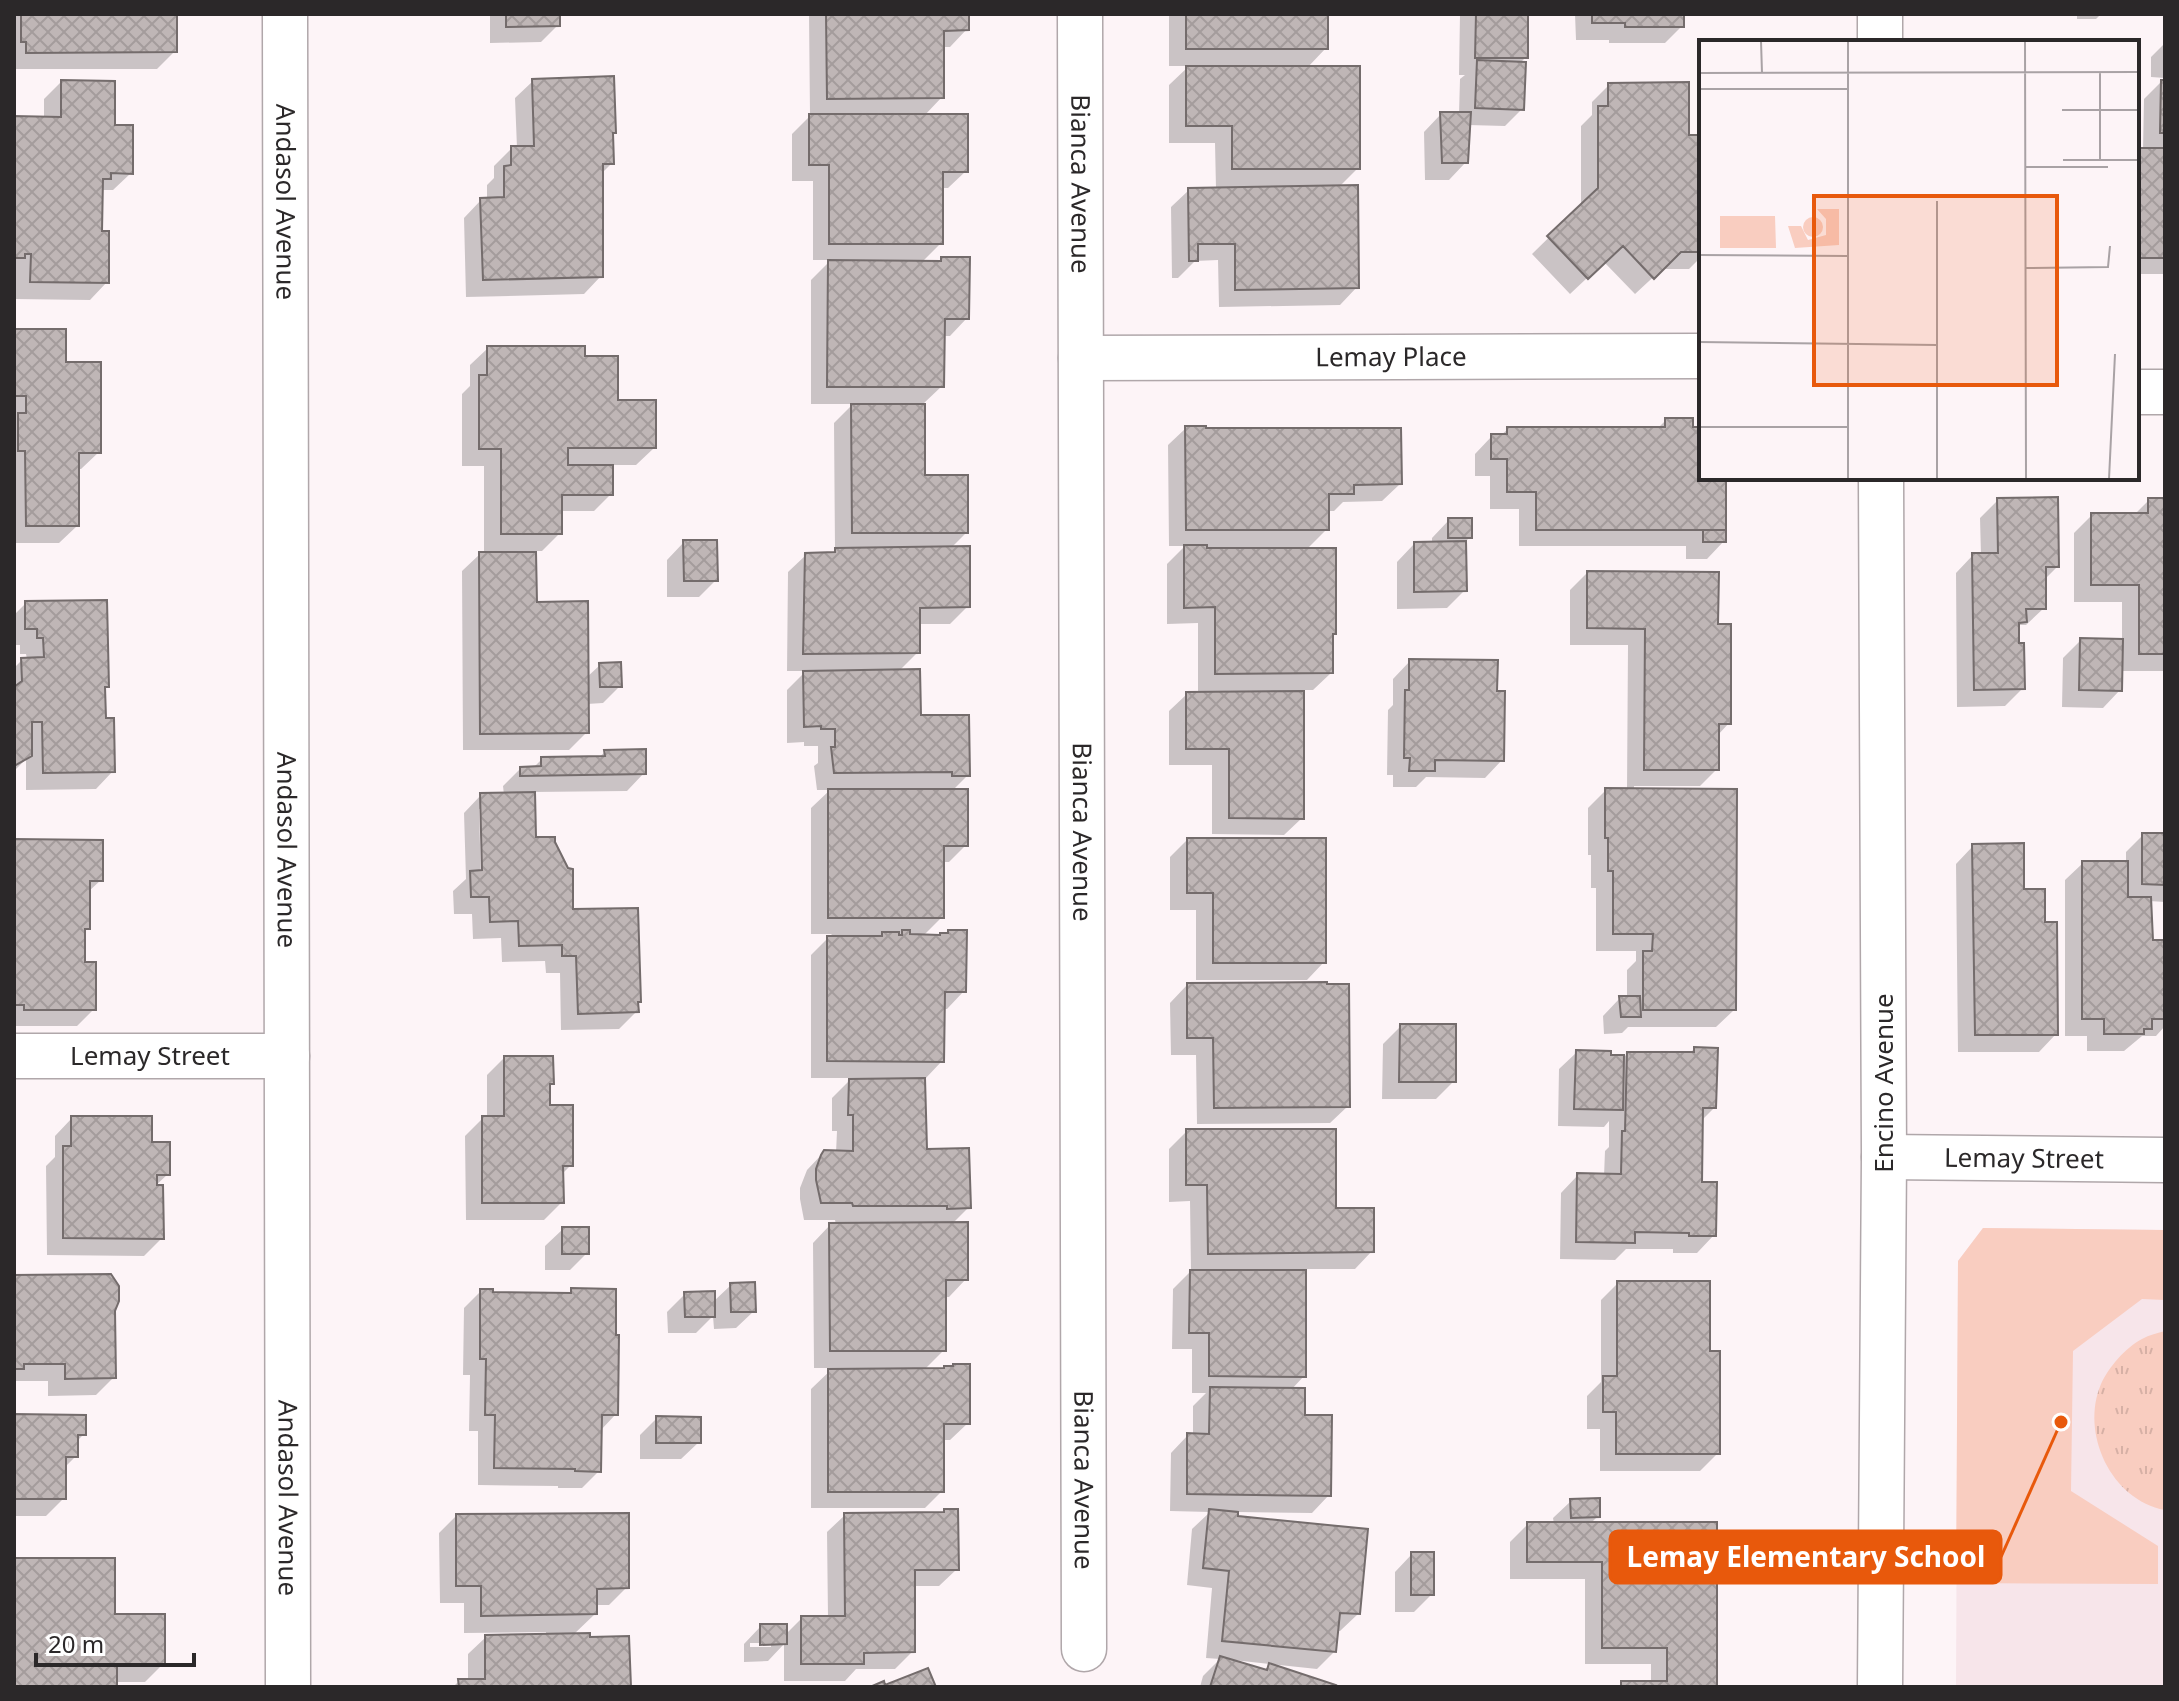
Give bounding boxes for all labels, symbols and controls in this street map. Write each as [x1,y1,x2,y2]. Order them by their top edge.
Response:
inset map [1699,40,2139,480]
street label: Bianca Avenue [1063,94,1100,274]
street label: Andasol Avenue [268,104,305,300]
street label: Lemay Place [1315,338,1467,374]
street label: Bianca Avenue [1065,742,1101,922]
street label: Andasol Avenue [269,752,306,948]
street label: Encino Avenue [1865,993,1901,1173]
street label: Lemay Street [70,1037,230,1073]
street label: Lemay Street [1944,1139,2104,1176]
street label: Bianca Avenue [1066,1390,1103,1570]
street label: Andasol Avenue [270,1400,307,1596]
callout: Lemay Elementary School [1610,1531,2001,1583]
text: Lemay Elementary School [1627,1537,1985,1575]
scale bar [36,1617,194,1667]
text: 20 m [48,1627,104,1660]

